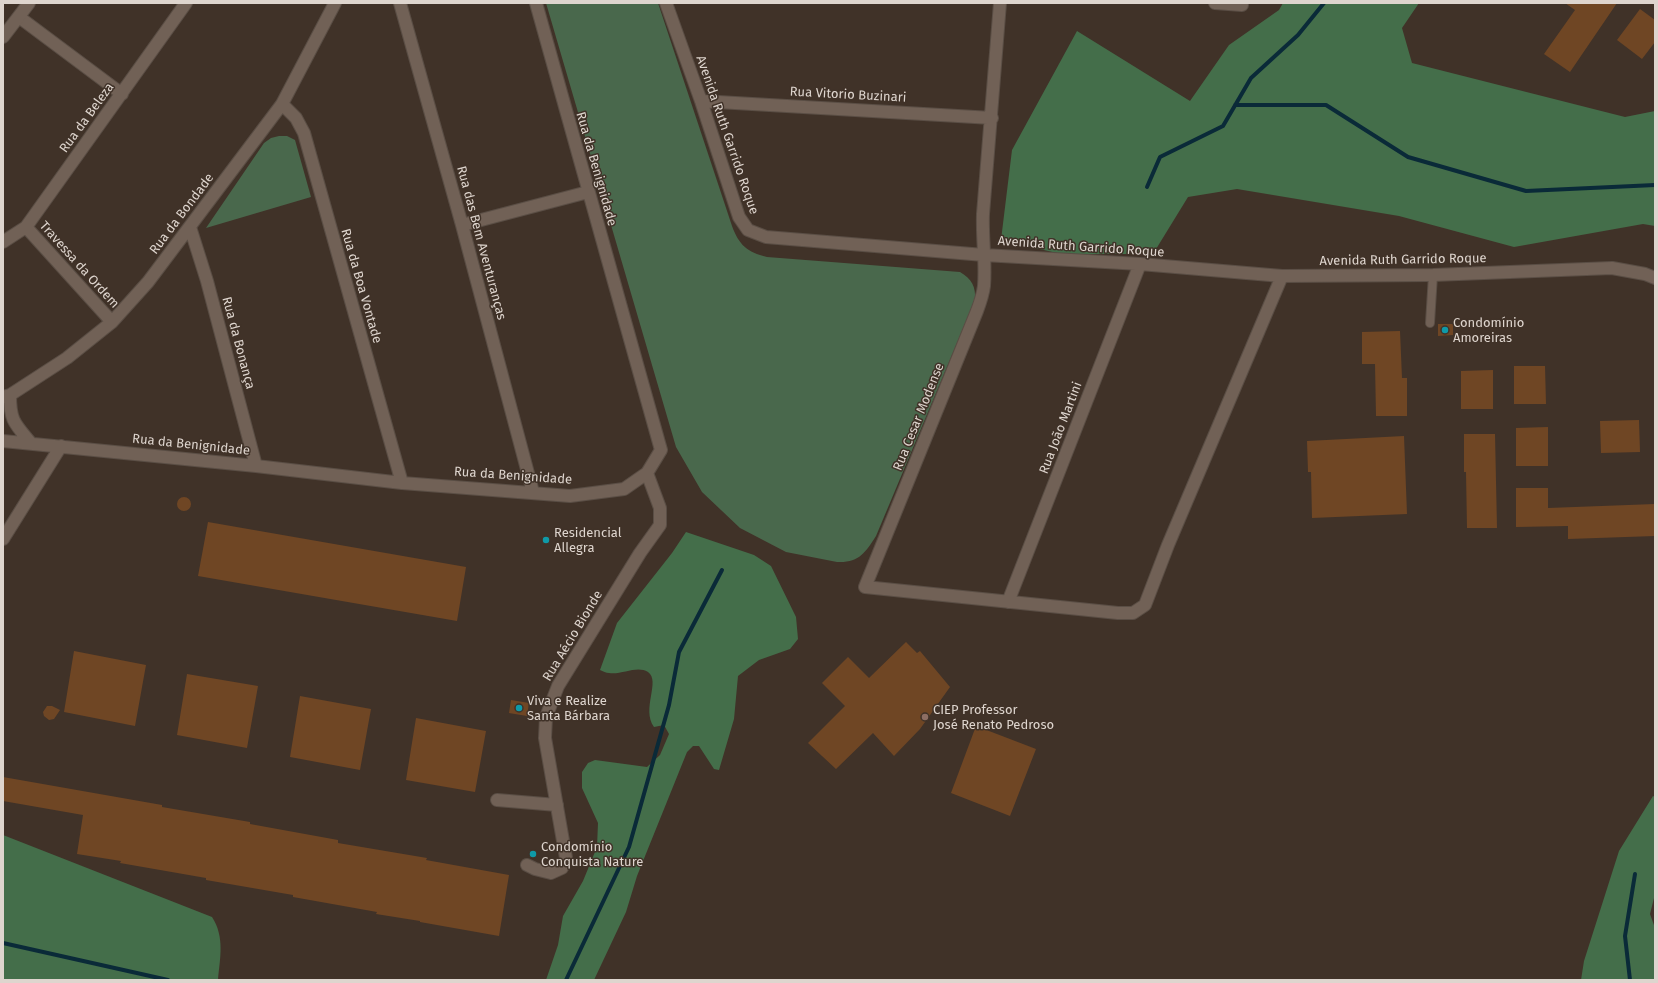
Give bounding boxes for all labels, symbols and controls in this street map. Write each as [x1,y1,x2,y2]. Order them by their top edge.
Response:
street label: Avenida Ruth Garrido Roque [692,53,762,217]
street label: Rua da Beleza [56,80,118,156]
street label: Rua Vitorio Buzinari [789,84,907,106]
street label: Rua da Benignidade [572,110,620,228]
street label: Rua das Bem Aventuranças [453,164,509,322]
street label: Rua da Bondade [147,171,217,257]
street label: Travessa da Ordem [36,218,122,312]
street label: Rua da Boa Vontade [337,227,385,345]
street label: Avenida Ruth Garrido Roque [997,233,1165,261]
street label: Avenida Ruth Garrido Roque [1319,251,1487,269]
street label: Rua da Bonança [218,295,258,391]
place label: Condomínio Amoreiras [1453,315,1524,346]
marker: Condomínio Amoreiras [1440,325,1450,335]
street label: Rua Cesar Modense [890,361,948,473]
street label: Rua João Martini [1036,380,1086,476]
street label: Rua da Benignidade [131,431,251,459]
street label: Rua da Benignidade [453,464,573,488]
place label: Residencial Allegra [554,525,622,556]
marker: Residencial Allegra [541,535,551,545]
street label: Rua Aécio Bionde [540,588,606,684]
place label: Viva e Realize Santa Bárbara [527,693,610,724]
place label: CIEP Professor José Renato Pedroso [933,702,1054,733]
marker: Viva e Realize Santa Bárbara [514,703,524,713]
marker: CIEP Professor José Renato Pedroso [920,712,930,722]
place label: Condomínio Conquista Nature [541,839,643,870]
marker: Condomínio Conquista Nature [528,849,538,859]

